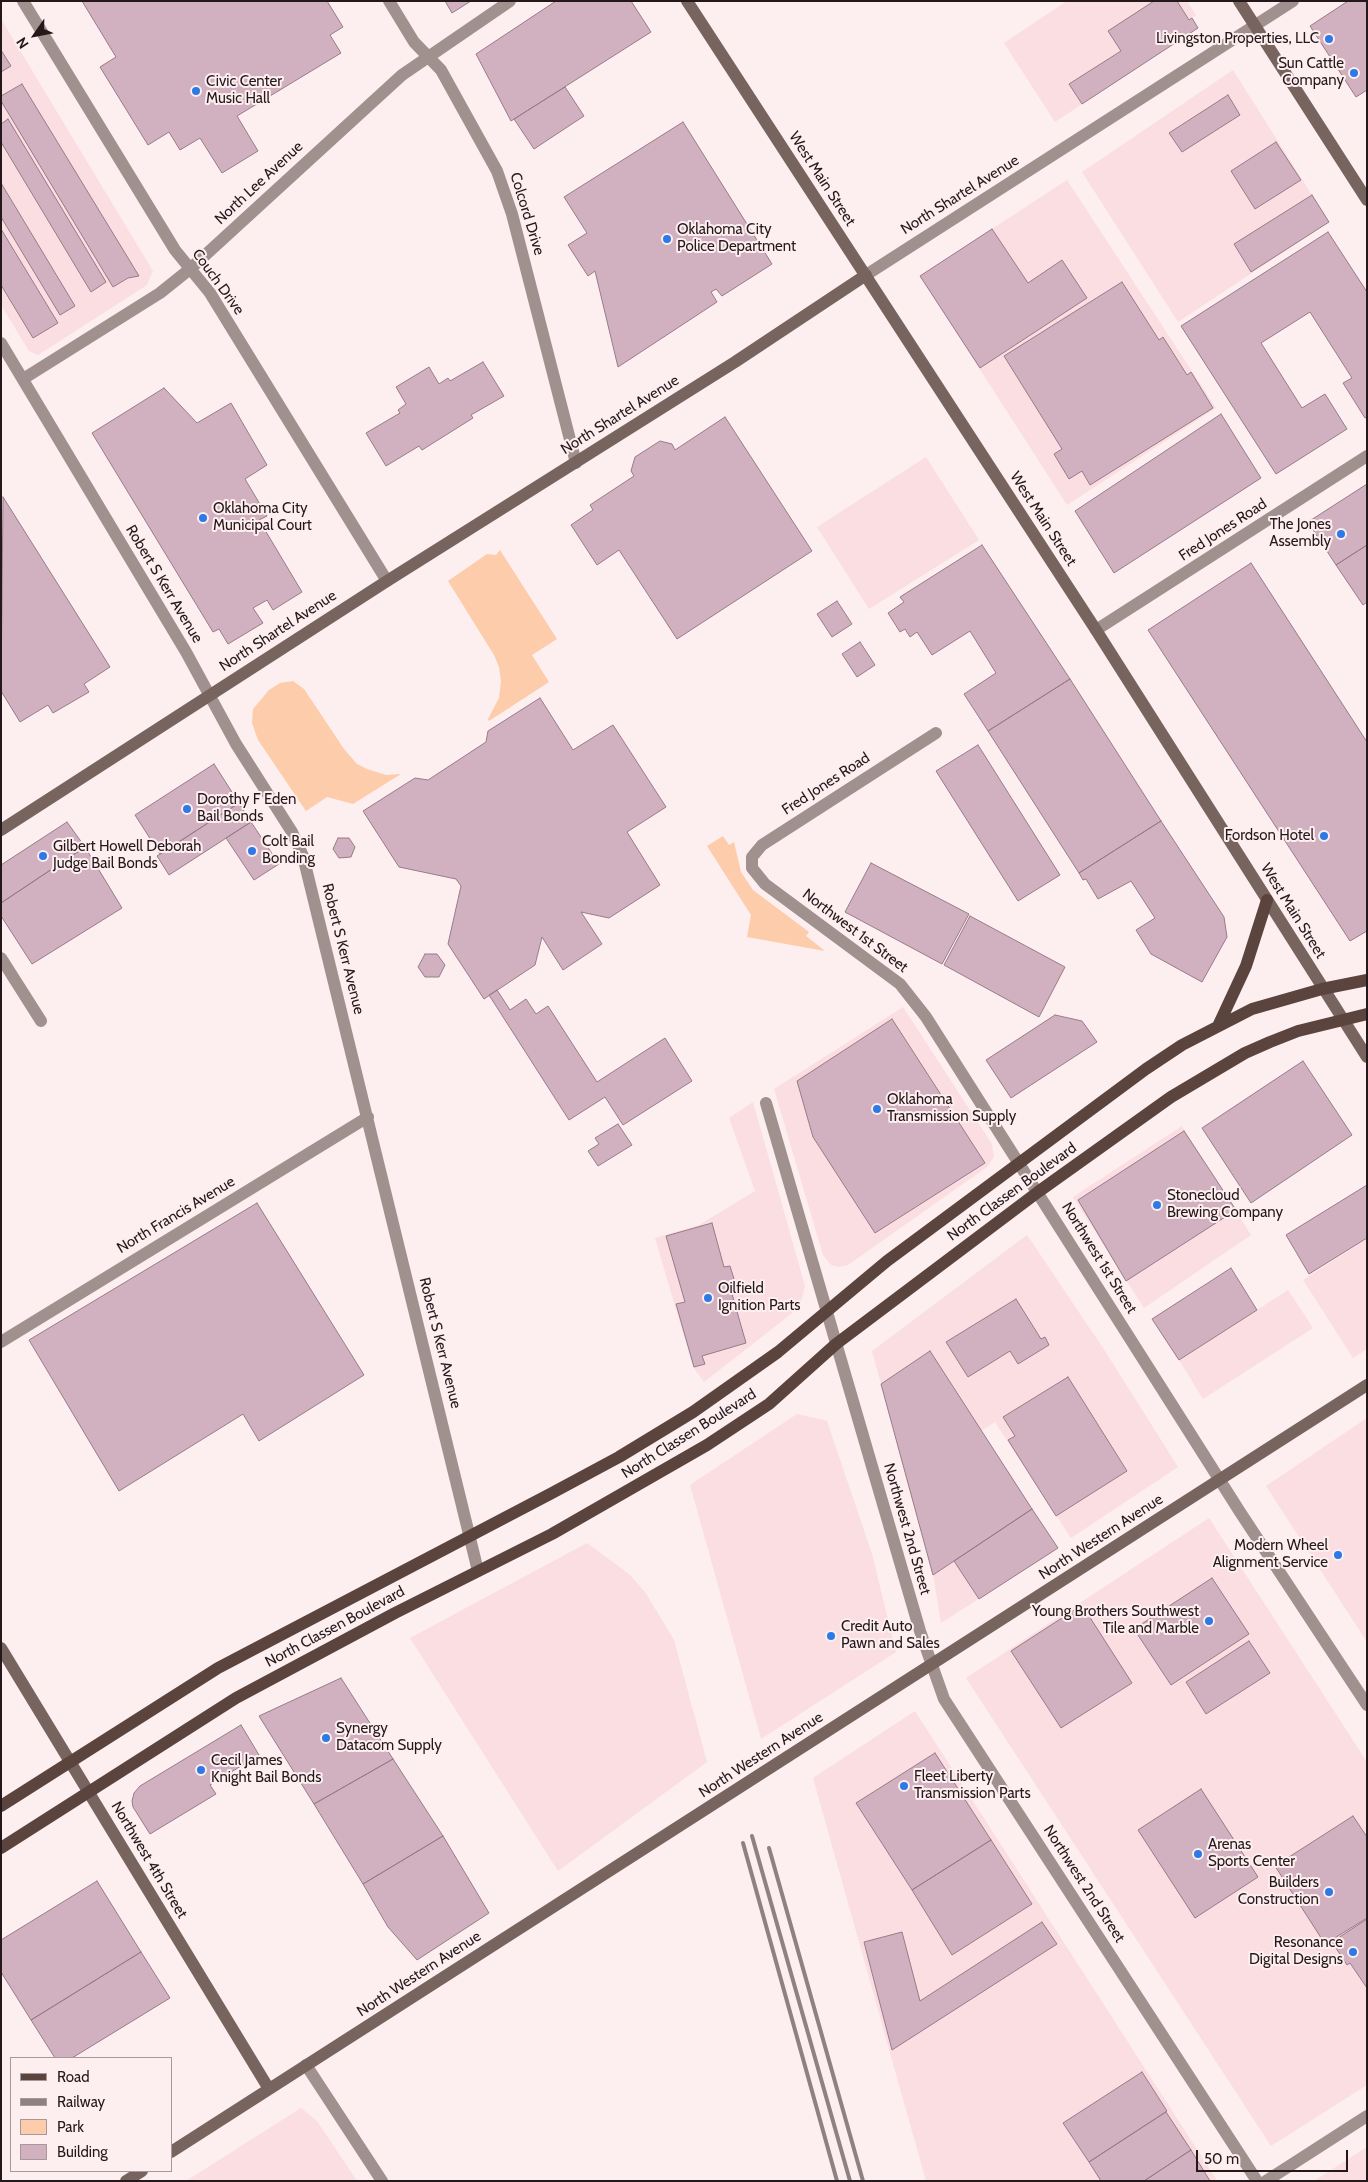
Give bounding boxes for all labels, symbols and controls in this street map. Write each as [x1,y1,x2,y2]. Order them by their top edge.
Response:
north arrow [10,10,60,60]
place label: Livingston Properties, LLC [1156,30,1319,48]
marker: Livingston Properties, LLC [1323,33,1335,45]
text: N [12,34,33,52]
place label: Sun Cattle Company [1278,55,1344,90]
marker: Sun Cattle Company [1348,67,1360,79]
place label: Civic Center Music Hall [206,73,282,108]
marker: Civic Center Music Hall [190,85,202,97]
street label: West Main Street [785,129,859,229]
street label: North Lee Avenue [211,138,307,228]
street label: North Shartel Avenue [898,151,1022,239]
street label: Colcord Drive [506,170,548,258]
place label: Oklahoma City Police Department [677,221,796,256]
marker: Oklahoma City Police Department [661,233,673,245]
street label: Couch Drive [188,246,248,318]
street label: North Shartel Avenue [558,371,682,459]
street label: West Main Street [1006,469,1080,569]
street label: Fred Jones Road [1176,495,1270,565]
place label: Oklahoma City Municipal Court [213,500,312,535]
marker: Oklahoma City Municipal Court [197,512,209,524]
place label: The Jones Assembly [1269,516,1331,551]
street label: Robert S Kerr Avenue [122,522,206,646]
marker: The Jones Assembly [1335,528,1347,540]
street label: North Shartel Avenue [216,586,340,676]
street label: Fred Jones Road [779,749,873,819]
place label: Dorothy F Eden Bail Bonds [197,791,296,826]
marker: Dorothy F Eden Bail Bonds [181,803,193,815]
place label: Fordson Hotel [1225,827,1314,845]
marker: Fordson Hotel [1318,830,1330,842]
place label: Colt Bail Bonding [262,833,315,868]
place label: Gilbert Howell Deborah Judge Bail Bonds [53,838,201,873]
marker: Colt Bail Bonding [246,845,258,857]
marker: Gilbert Howell Deborah Judge Bail Bonds [37,850,49,862]
street label: West Main Street [1257,860,1329,962]
street label: Robert S Kerr Avenue [318,882,368,1016]
street label: Northwest 1st Street [799,885,911,977]
place label: Oklahoma Transmission Supply [887,1091,1016,1126]
marker: Oklahoma Transmission Supply [871,1103,883,1115]
street label: North Classen Boulevard [944,1139,1080,1245]
street label: North Francis Avenue [114,1173,238,1257]
place label: Stonecloud Brewing Company [1167,1187,1283,1222]
street label: Northwest 1st Street [1058,1199,1140,1317]
marker: Stonecloud Brewing Company [1151,1199,1163,1211]
street label: Robert S Kerr Avenue [415,1276,465,1410]
place label: Oilfield Ignition Parts [718,1280,800,1315]
marker: Oilfield Ignition Parts [702,1292,714,1304]
street label: North Classen Boulevard [618,1385,760,1483]
street label: Northwest 2nd Street [880,1461,934,1597]
street label: North Western Avenue [1036,1490,1166,1584]
place label: Modern Wheel Alignment Service [1213,1537,1328,1572]
marker: Modern Wheel Alignment Service [1332,1549,1344,1561]
street label: North Classen Boulevard [262,1583,408,1671]
place label: Young Brothers Southwest Tile and Marble [1032,1603,1199,1638]
marker: Young Brothers Southwest Tile and Marble [1203,1615,1215,1627]
place label: Credit Auto Pawn and Sales [841,1618,940,1653]
marker: Credit Auto Pawn and Sales [825,1630,837,1642]
street label: North Western Avenue [696,1708,826,1802]
place label: Synergy Datacom Supply [336,1720,442,1755]
marker: Synergy Datacom Supply [320,1732,332,1744]
place label: Cecil James Knight Bail Bonds [211,1752,321,1787]
marker: Cecil James Knight Bail Bonds [195,1764,207,1776]
place label: Fleet Liberty Transmission Parts [914,1768,1031,1803]
marker: Fleet Liberty Transmission Parts [898,1780,910,1792]
street label: Northwest 4th Street [107,1798,191,1922]
street label: Northwest 2nd Street [1039,1822,1129,1946]
place label: Arenas Sports Center [1208,1836,1295,1871]
marker: Arenas Sports Center [1192,1848,1204,1860]
place label: Builders Construction [1238,1874,1319,1909]
marker: Builders Construction [1323,1886,1335,1898]
street label: North Western Avenue [354,1927,484,2021]
place label: Resonance Digital Designs [1249,1934,1343,1969]
marker: Resonance Digital Designs [1347,1946,1359,1958]
legend [10,2057,172,2172]
text: Road [57,2068,90,2086]
text: Railway [57,2093,105,2111]
text: Park [57,2118,84,2136]
scale bar [1198,2140,1350,2172]
text: Building [57,2143,108,2161]
text: 50 m [1204,2150,1239,2168]

